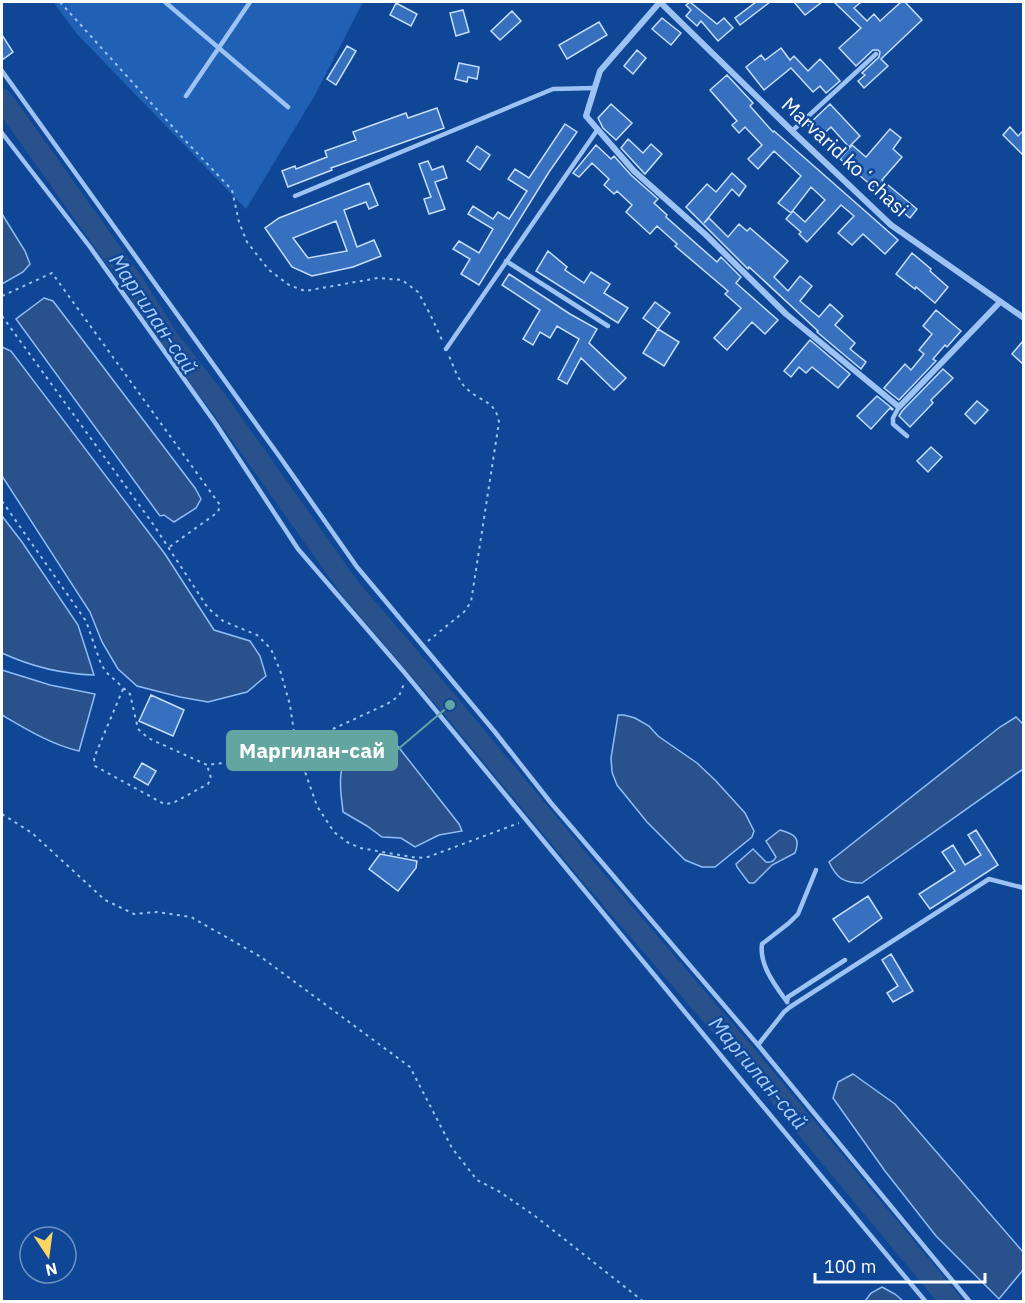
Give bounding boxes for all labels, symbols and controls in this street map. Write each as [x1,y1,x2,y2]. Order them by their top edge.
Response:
street label: Marvarid koʻchasi [776,91,914,222]
water label: Маргилан-сай [103,248,204,379]
callout: Маргилан-сай [227,731,397,770]
text: Маргилан-сай [239,736,385,764]
water label: Маргилан-сай [703,1010,814,1135]
north arrow [18,1225,78,1285]
scale bar [815,1246,984,1284]
text: 100 m [824,1255,876,1278]
text: N [43,1259,59,1281]

